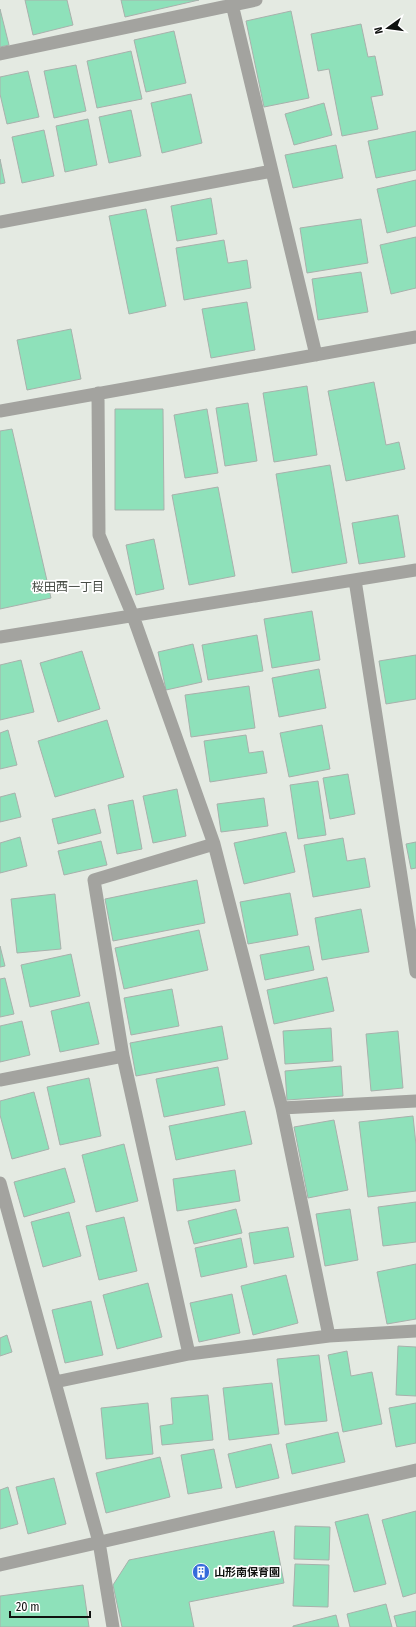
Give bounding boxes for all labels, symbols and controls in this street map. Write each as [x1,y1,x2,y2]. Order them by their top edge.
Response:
north arrow [368,8,408,48]
text: N [372,26,386,35]
district label: 桜田西一丁目 [32,580,104,594]
building icon: 山形南保育園 [191,1562,211,1582]
place label: 山形南保育園 [214,1566,280,1579]
scale bar [10,1593,90,1619]
text: 20 m [16,1600,40,1614]

